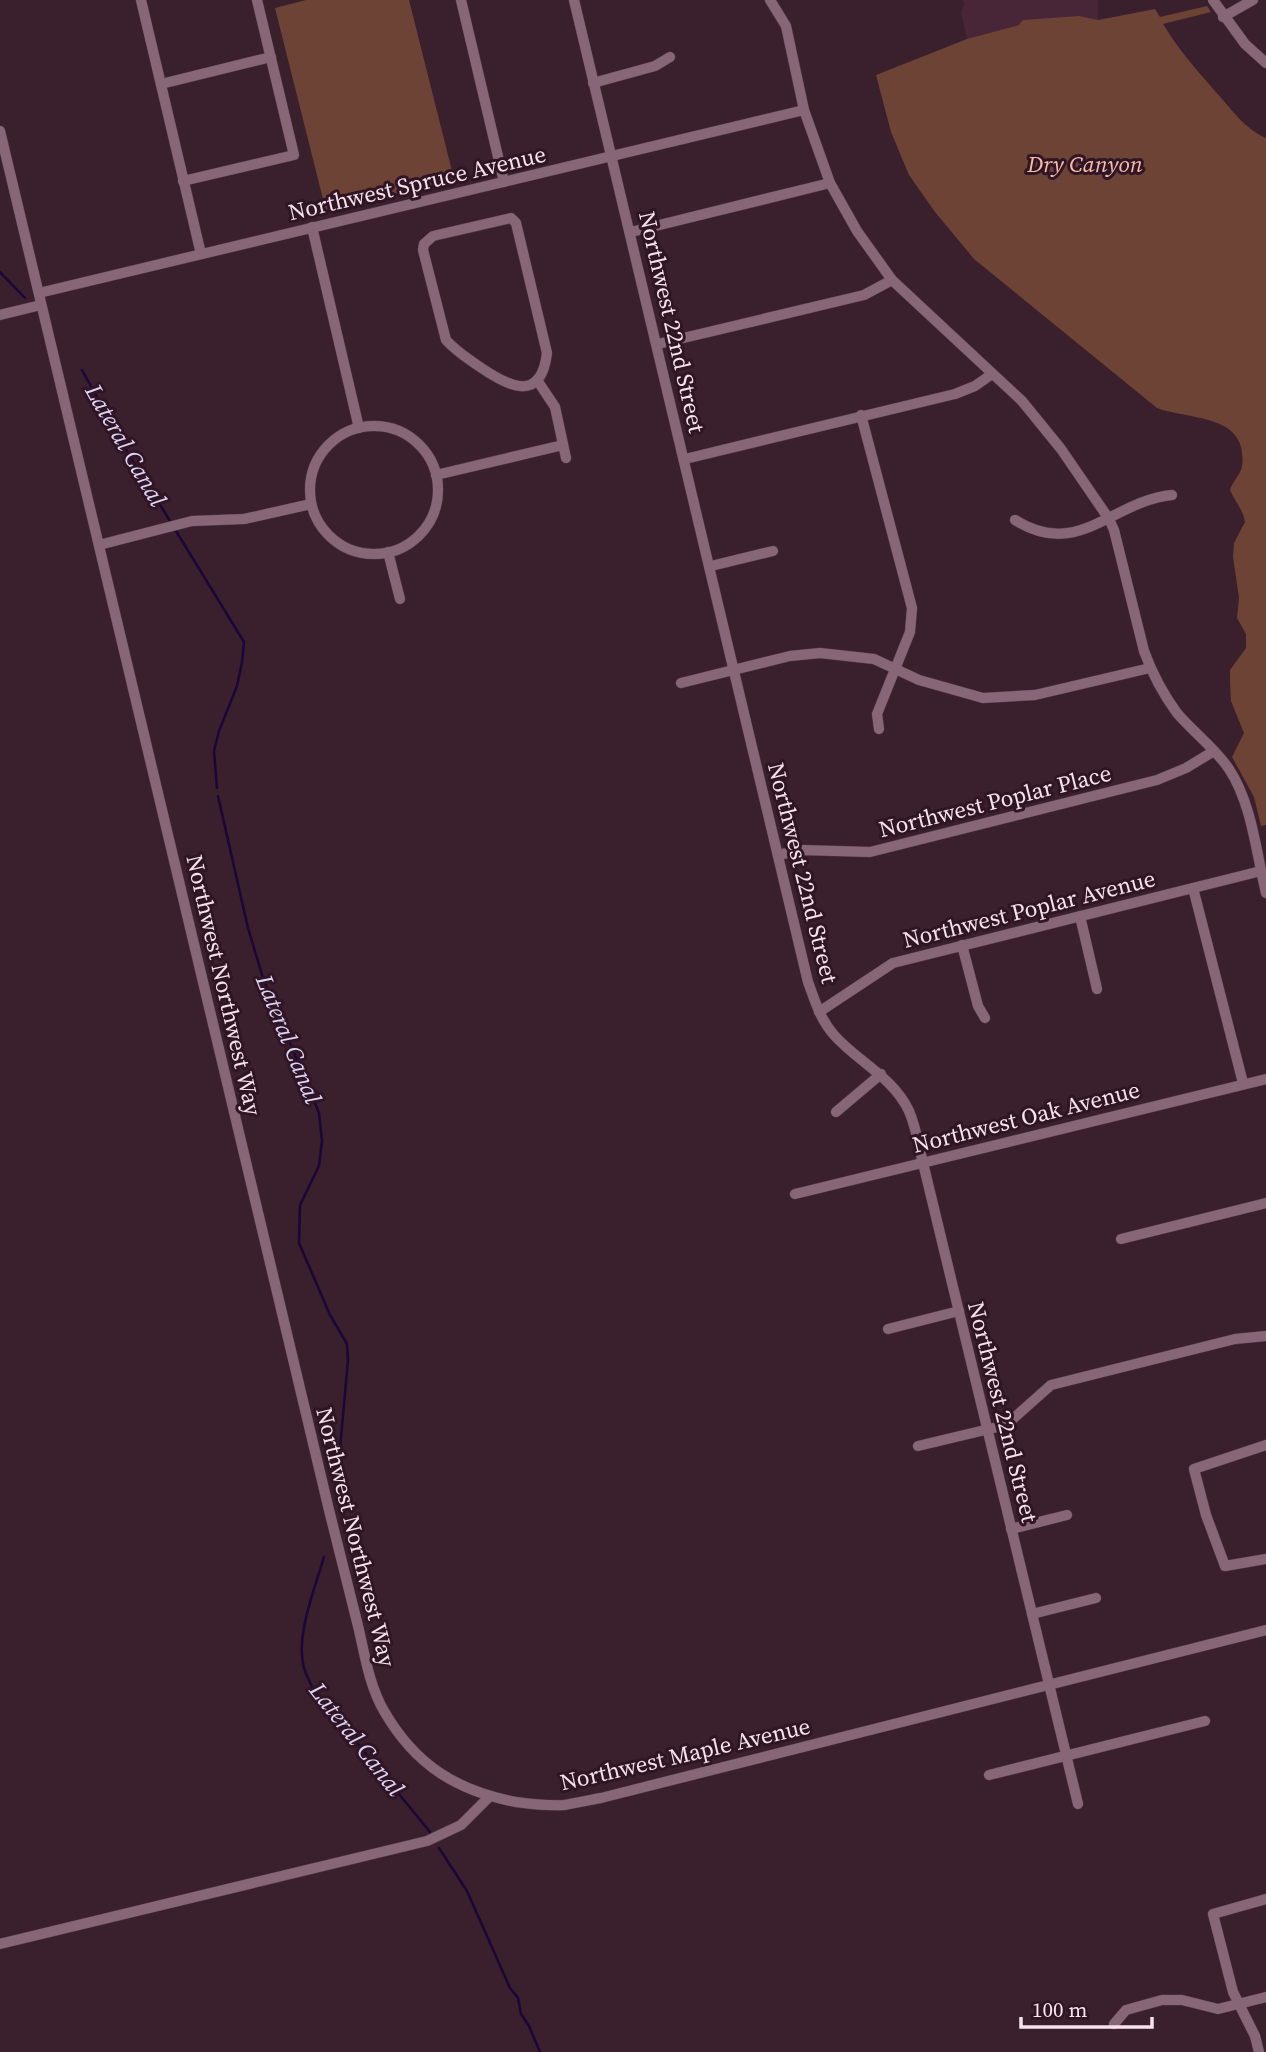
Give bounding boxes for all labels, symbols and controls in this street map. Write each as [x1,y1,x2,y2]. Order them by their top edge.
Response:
street label: Northwest Spruce Avenue [285,138,549,228]
park label: Dry Canyon [1026,148,1143,180]
street label: Northwest 22nd Street [631,208,713,436]
water label: Lateral Canal [77,377,175,513]
street label: Northwest Poplar Place [875,757,1115,845]
street label: Northwest 22nd Street [760,759,846,987]
street label: Northwest Northwest Way [178,852,270,1119]
street label: Northwest Poplar Avenue [899,862,1159,956]
water label: Lateral Canal [248,969,330,1109]
street label: Northwest Oak Avenue [909,1073,1143,1161]
street label: Northwest 22nd Street [960,1298,1046,1526]
street label: Northwest Northwest Way [308,1404,404,1670]
water label: Lateral Canal [301,1674,412,1803]
street label: Northwest Maple Avenue [557,1710,813,1798]
scale bar [1021,1986,1152,2030]
text: 100 m [1032,1995,1087,2024]

